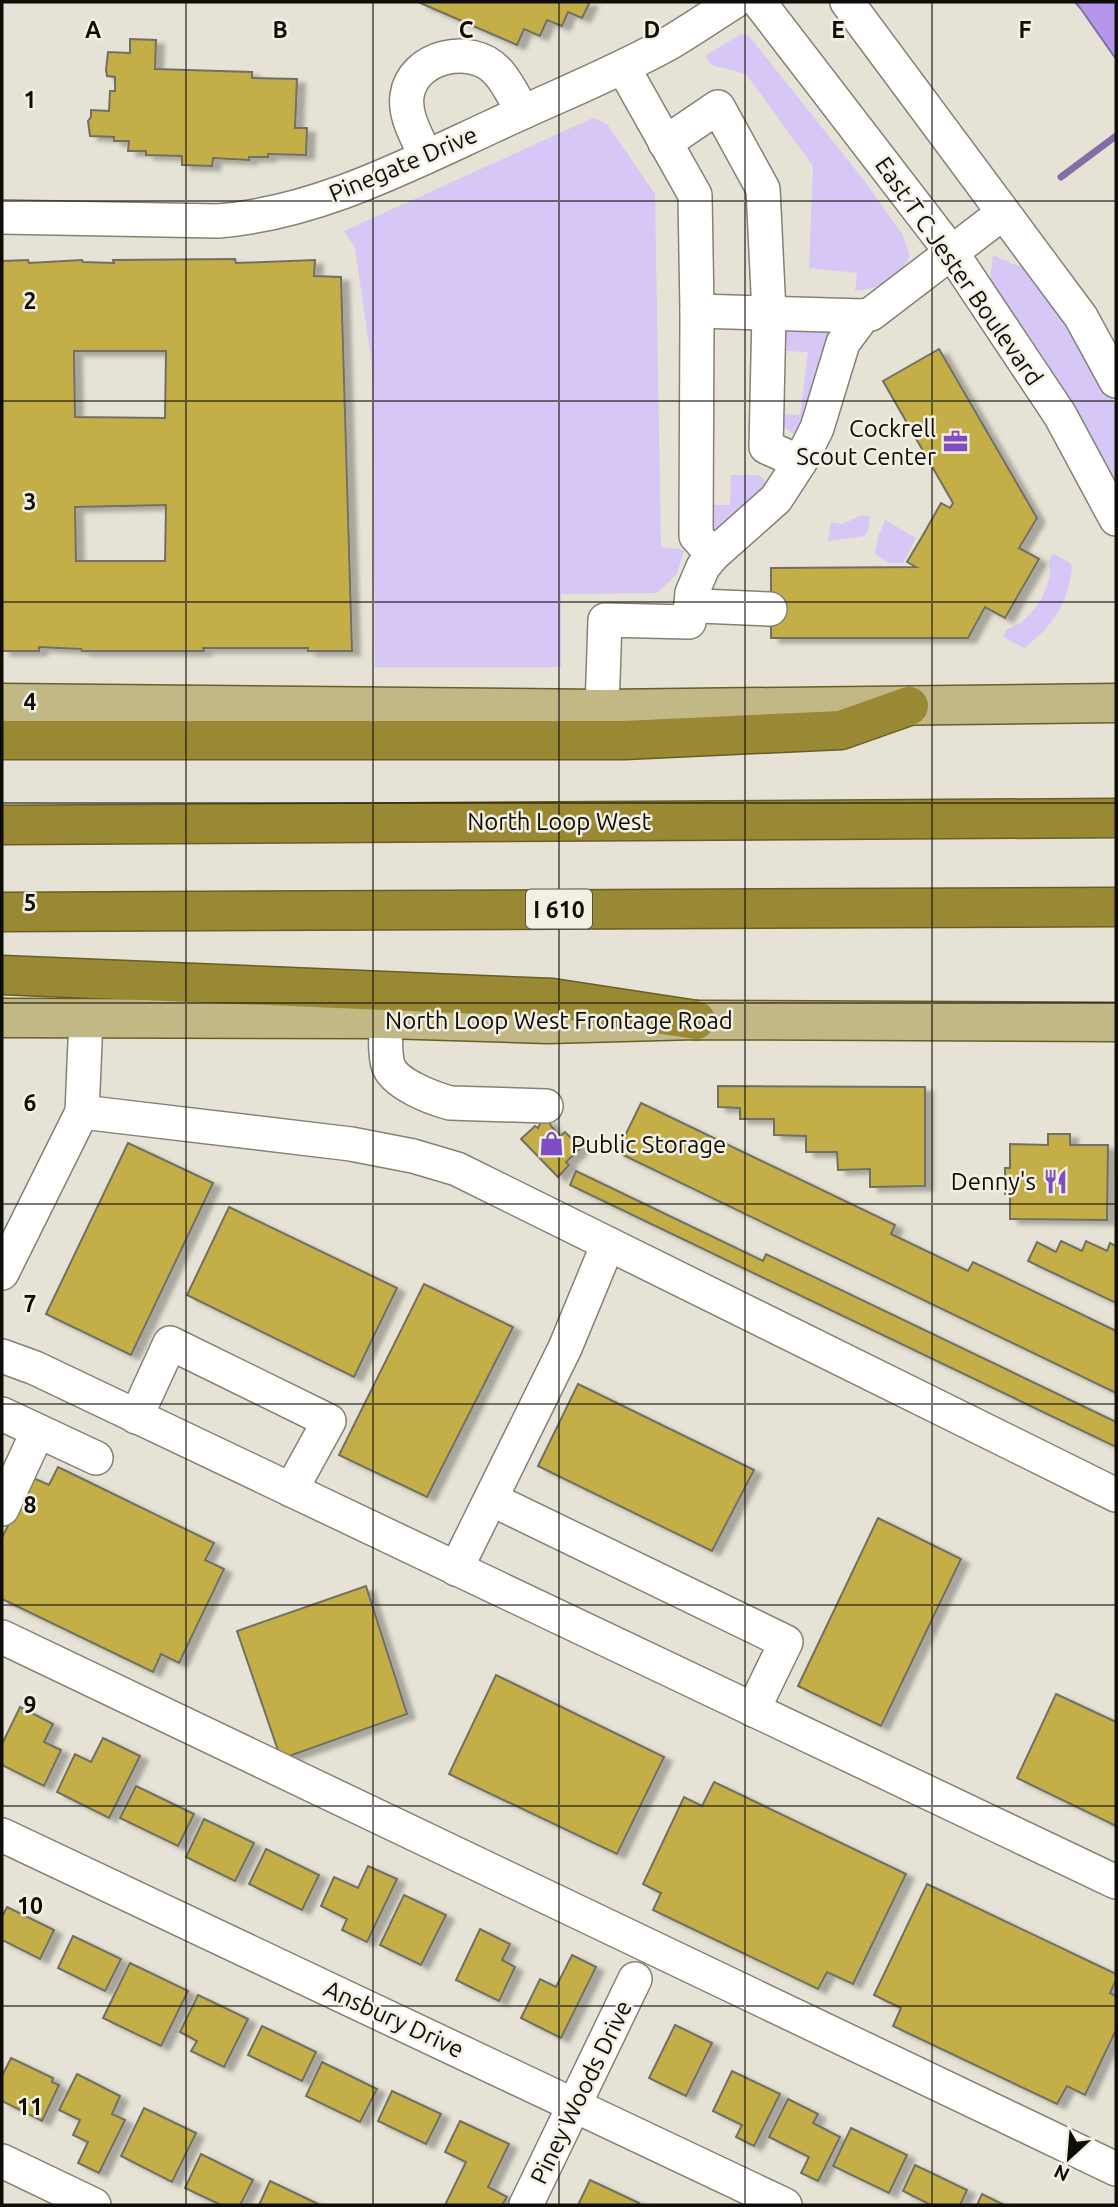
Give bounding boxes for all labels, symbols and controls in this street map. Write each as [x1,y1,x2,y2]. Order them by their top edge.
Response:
text: A [85,17,101,42]
text: B [272,17,288,42]
text: C [459,17,474,42]
text: D [644,17,660,42]
text: E [831,17,845,42]
text: F [1019,17,1032,42]
text: 1 [24,87,36,112]
street label: Pinegate Drive [325,121,481,207]
street label: East T C Jester Boulevard [870,152,1048,390]
text: 2 [24,288,36,313]
place label: Cockrell Scout Center [796,415,936,470]
office icon: Cockrell Scout Center [942,428,970,456]
text: 3 [24,489,36,514]
text: 4 [24,689,37,714]
street label: North Loop West [467,808,651,835]
text: 5 [24,890,36,915]
road number: I 610 [526,890,592,928]
street label: North Loop West Frontage Road [385,1007,733,1034]
text: 6 [24,1090,37,1115]
shop icon: Public Storage [537,1130,565,1158]
place label: Public Storage [571,1131,726,1158]
restaurant icon: Denny's [1042,1167,1070,1195]
place label: Denny's [951,1168,1036,1195]
text: 7 [24,1291,36,1316]
text: 8 [24,1492,36,1517]
text: 9 [24,1692,36,1717]
text: 10 [17,1893,43,1918]
street label: Ansbury Drive [320,1975,468,2063]
street label: Piney Woods Drive [525,1996,637,2188]
text: 11 [17,2094,43,2119]
north arrow [1034,2123,1104,2193]
text: N [1050,2160,1073,2186]

